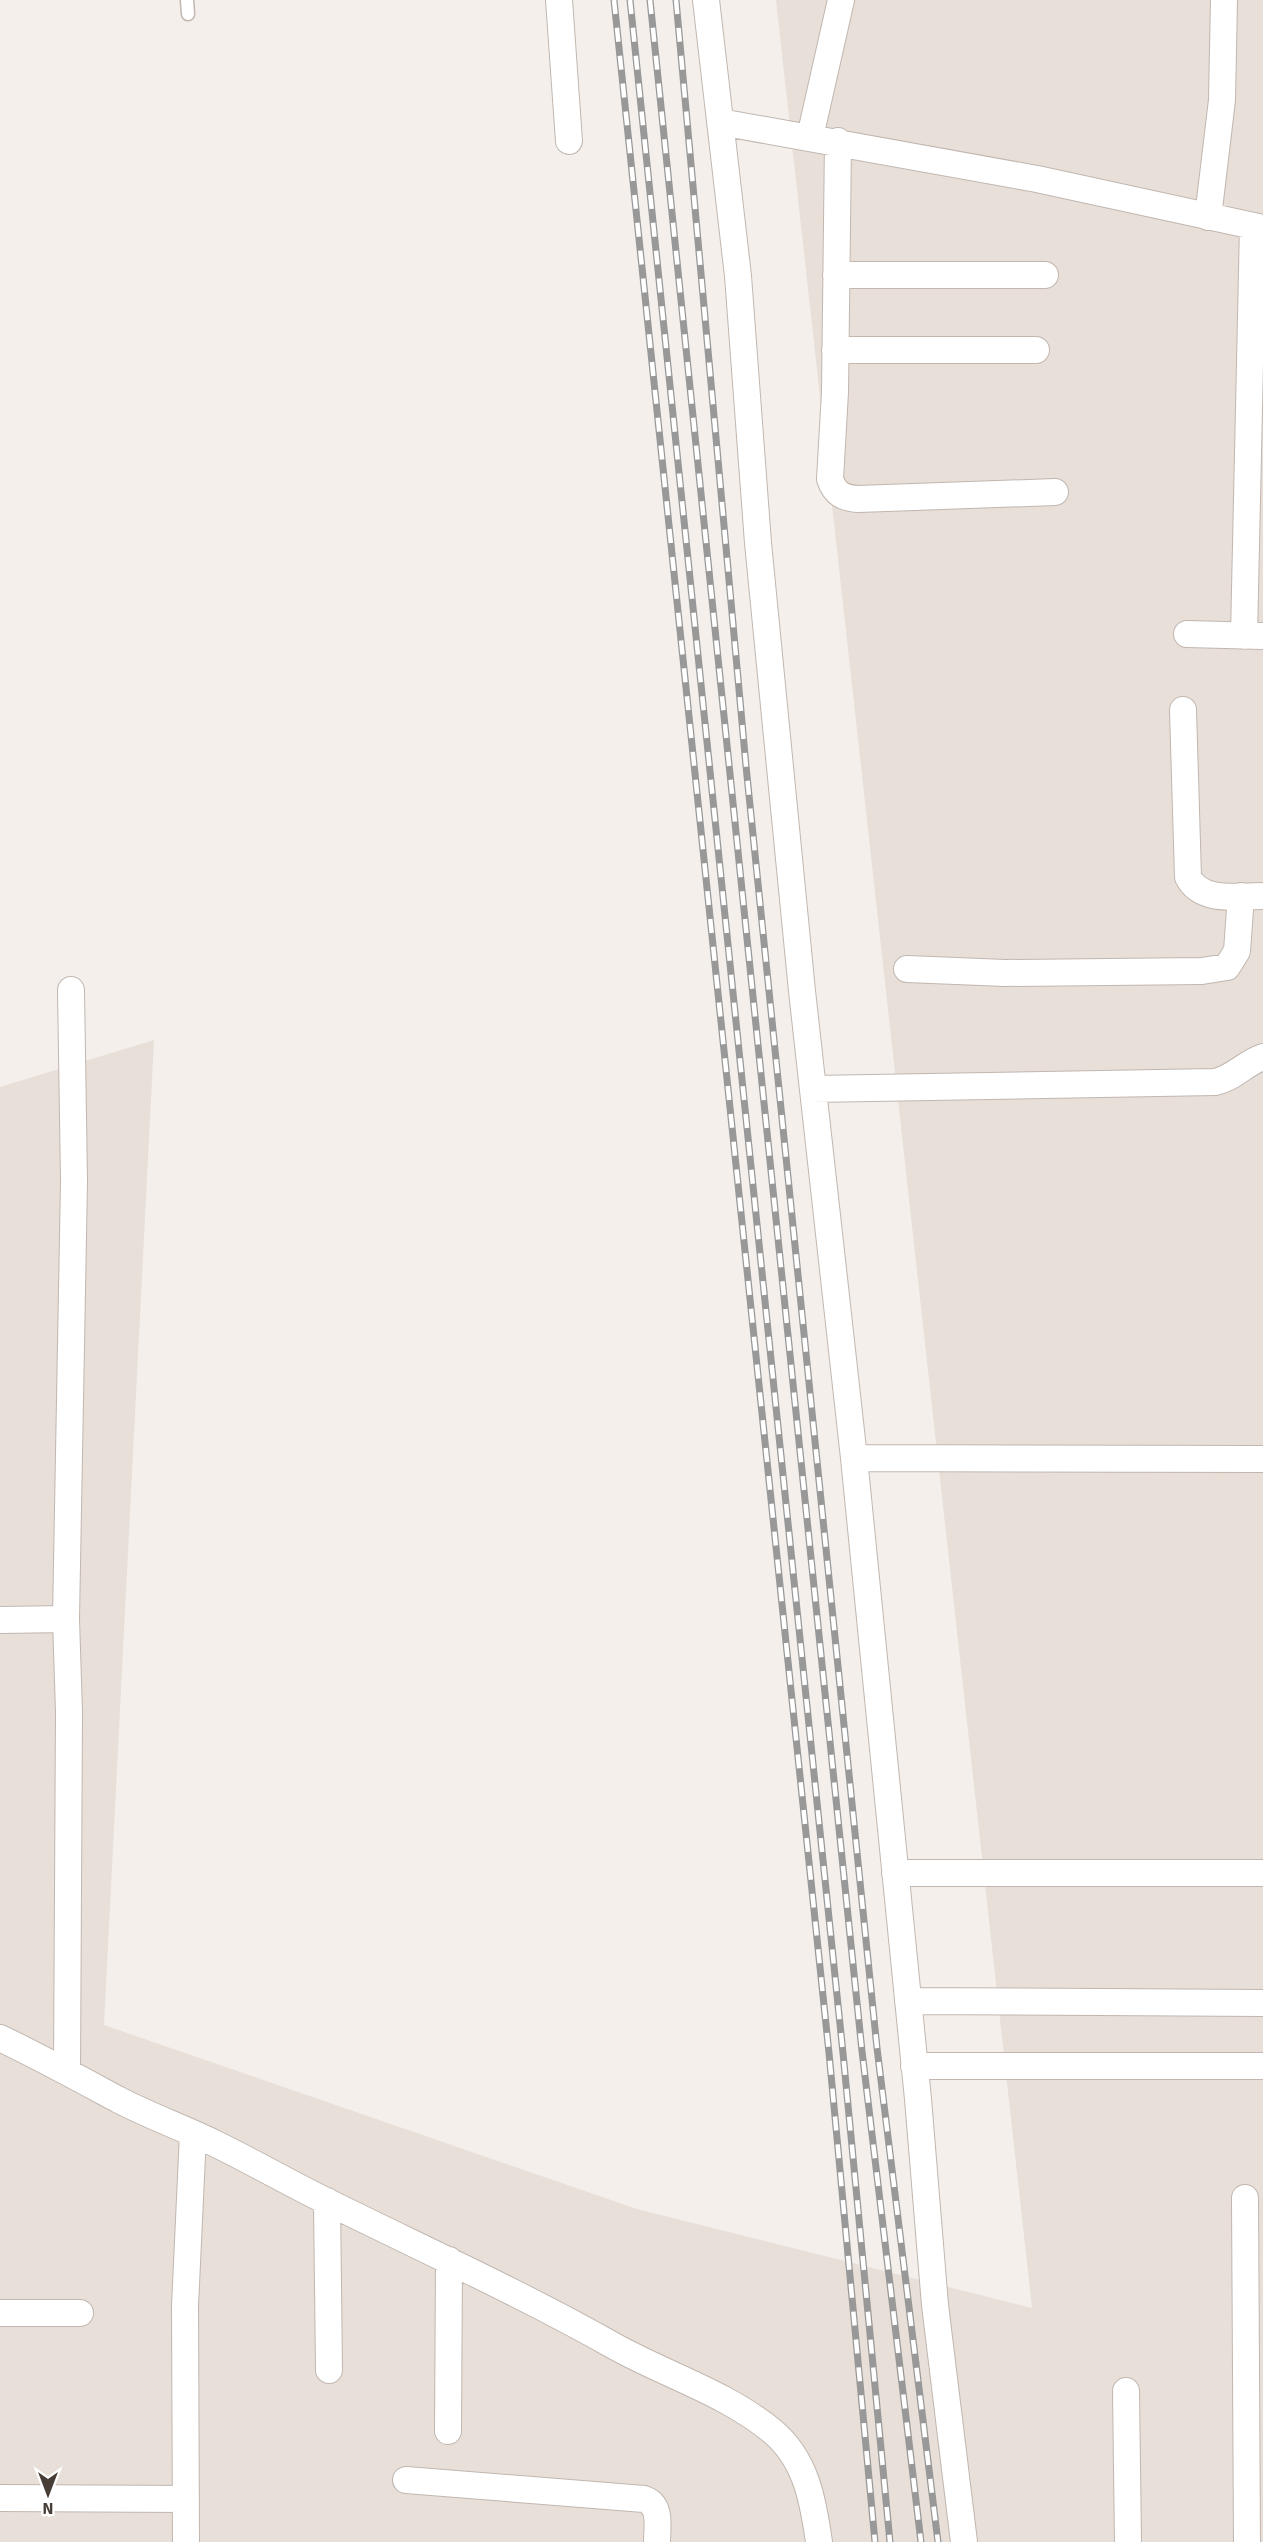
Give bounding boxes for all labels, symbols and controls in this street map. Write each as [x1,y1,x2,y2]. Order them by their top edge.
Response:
north arrow [18,2464,78,2524]
text: N [42,2498,54,2518]

